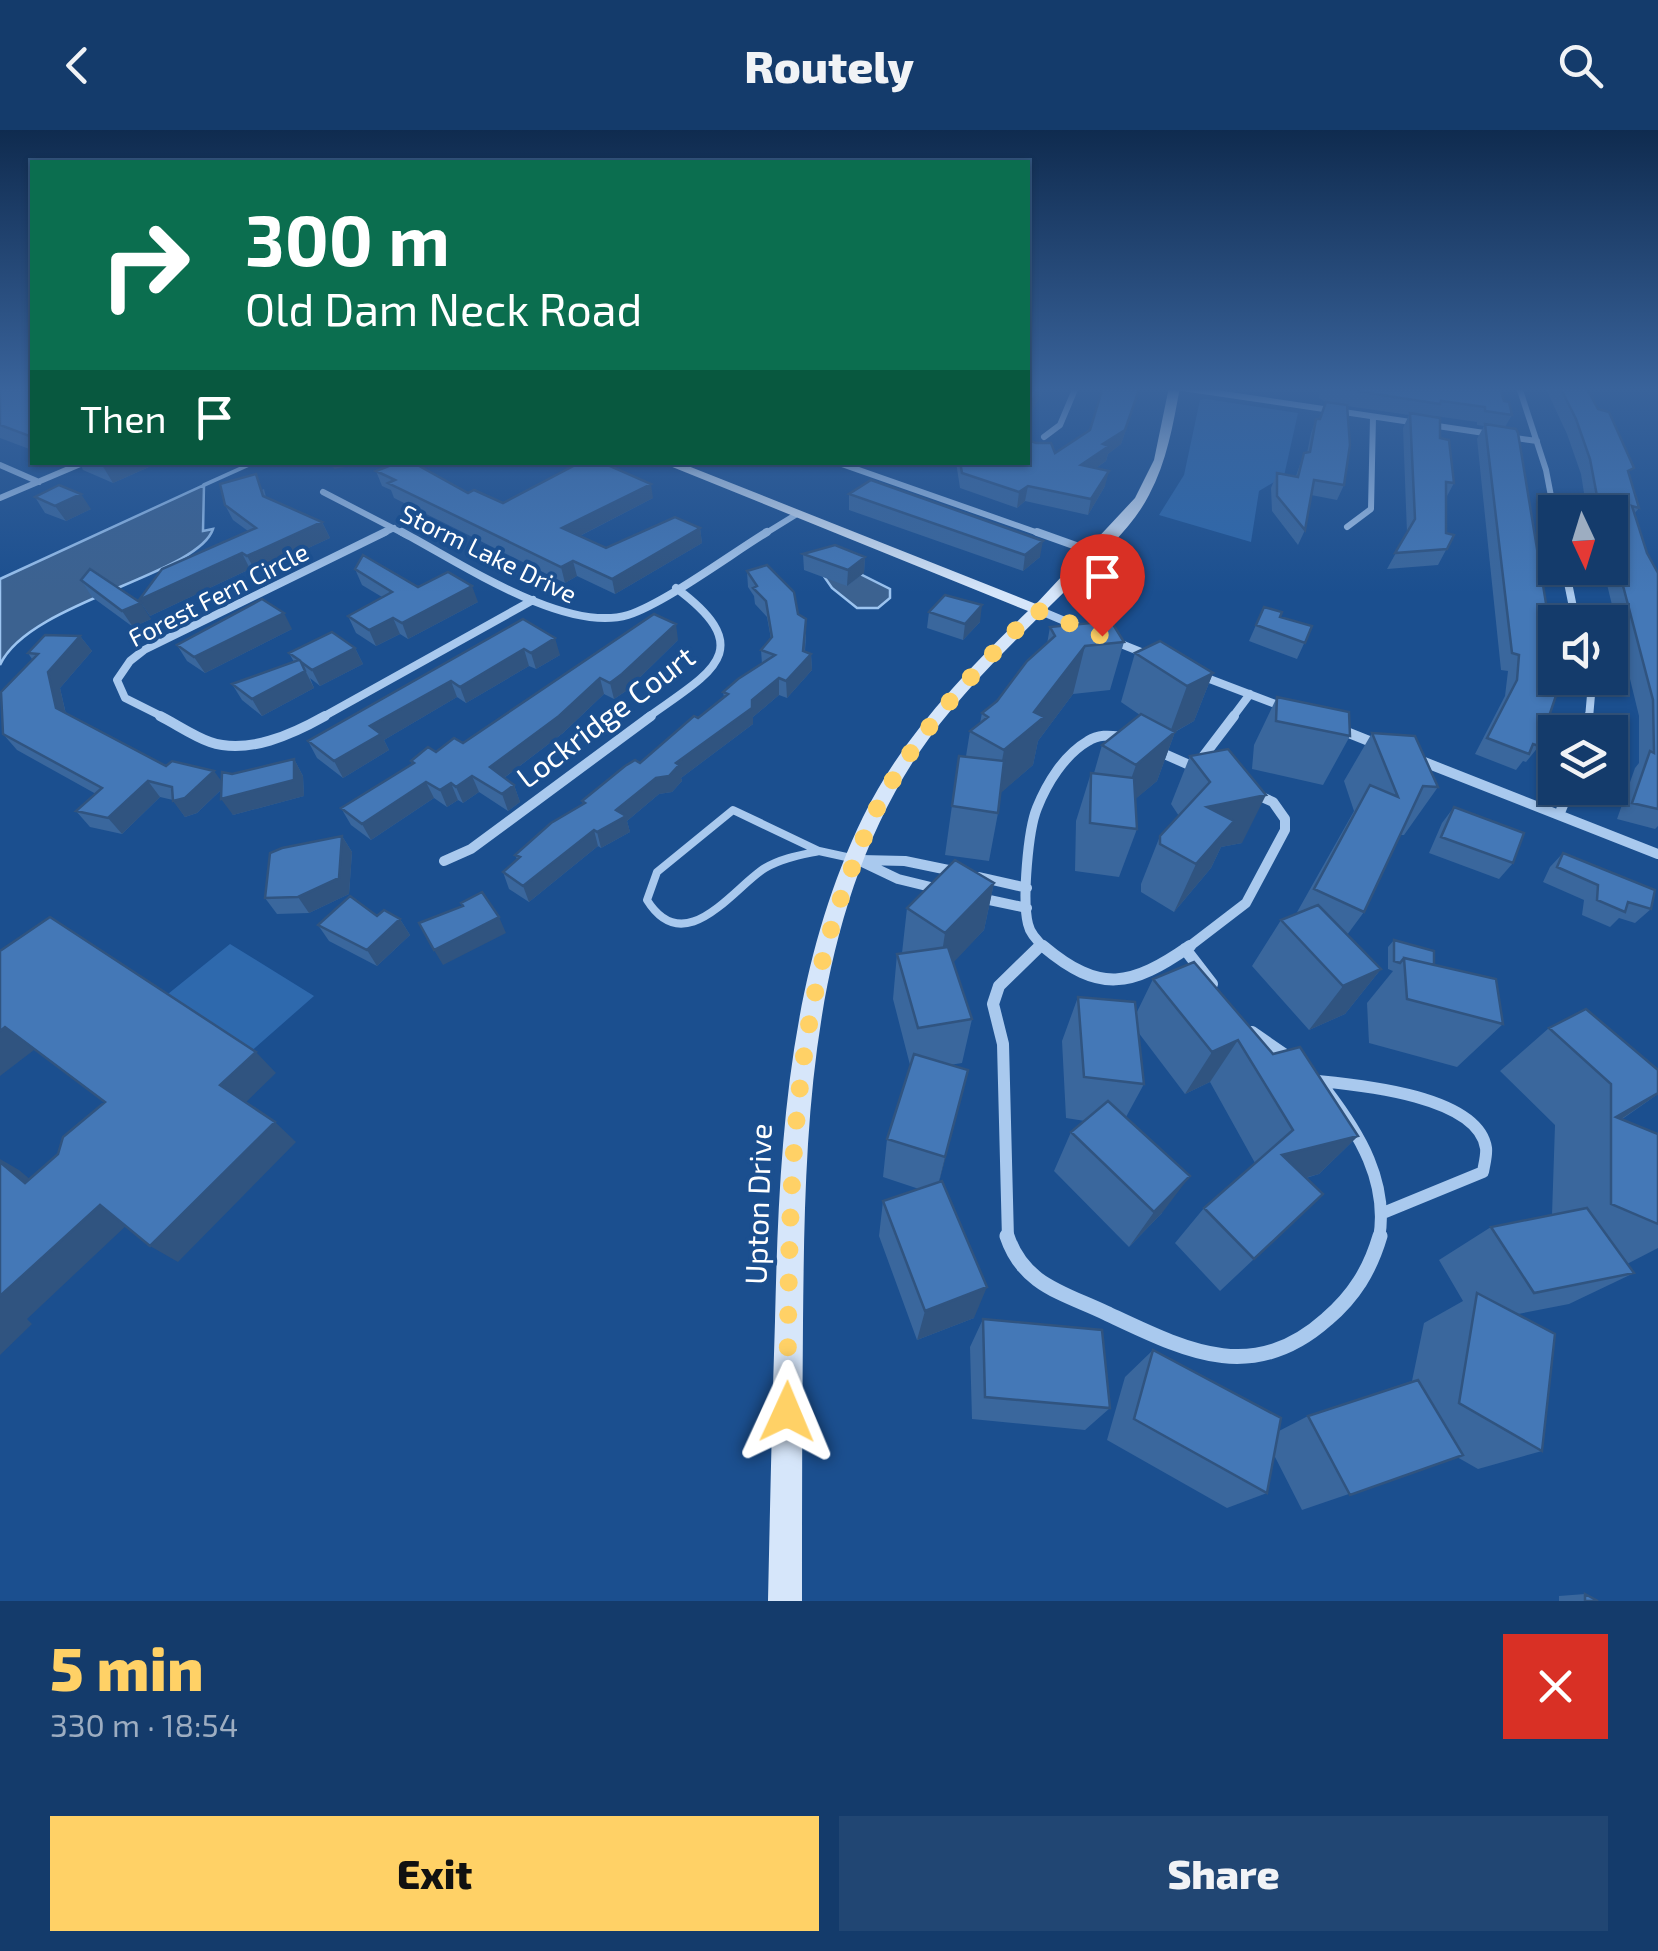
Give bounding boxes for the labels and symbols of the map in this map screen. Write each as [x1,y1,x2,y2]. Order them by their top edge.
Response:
north arrow [1538,495,1628,585]
street label: Storm Lake Drive [396,497,582,609]
pin [1060,534,1145,637]
street label: Forest Fern Circle [123,536,313,652]
street label: Lockridge Court [509,637,701,795]
street label: Upton Drive [736,1123,778,1285]
position arrow [735,1360,839,1464]

